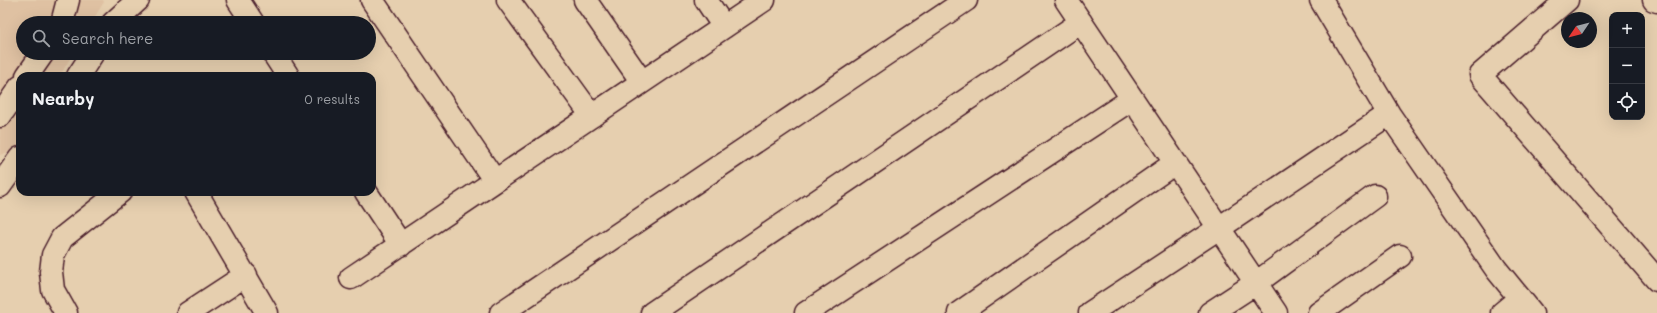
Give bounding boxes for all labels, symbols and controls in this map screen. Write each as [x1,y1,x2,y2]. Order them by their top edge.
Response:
north arrow [1561,12,1597,48]
map controls [1609,12,1645,120]
button: + [1609,12,1645,48]
search box [16,16,376,60]
icon: search [30,27,52,49]
text: Search here [62,28,153,48]
button: − [1609,48,1645,84]
button: locate [1609,84,1645,120]
text: Nearby [32,87,94,109]
text: 0 results [305,90,360,107]

